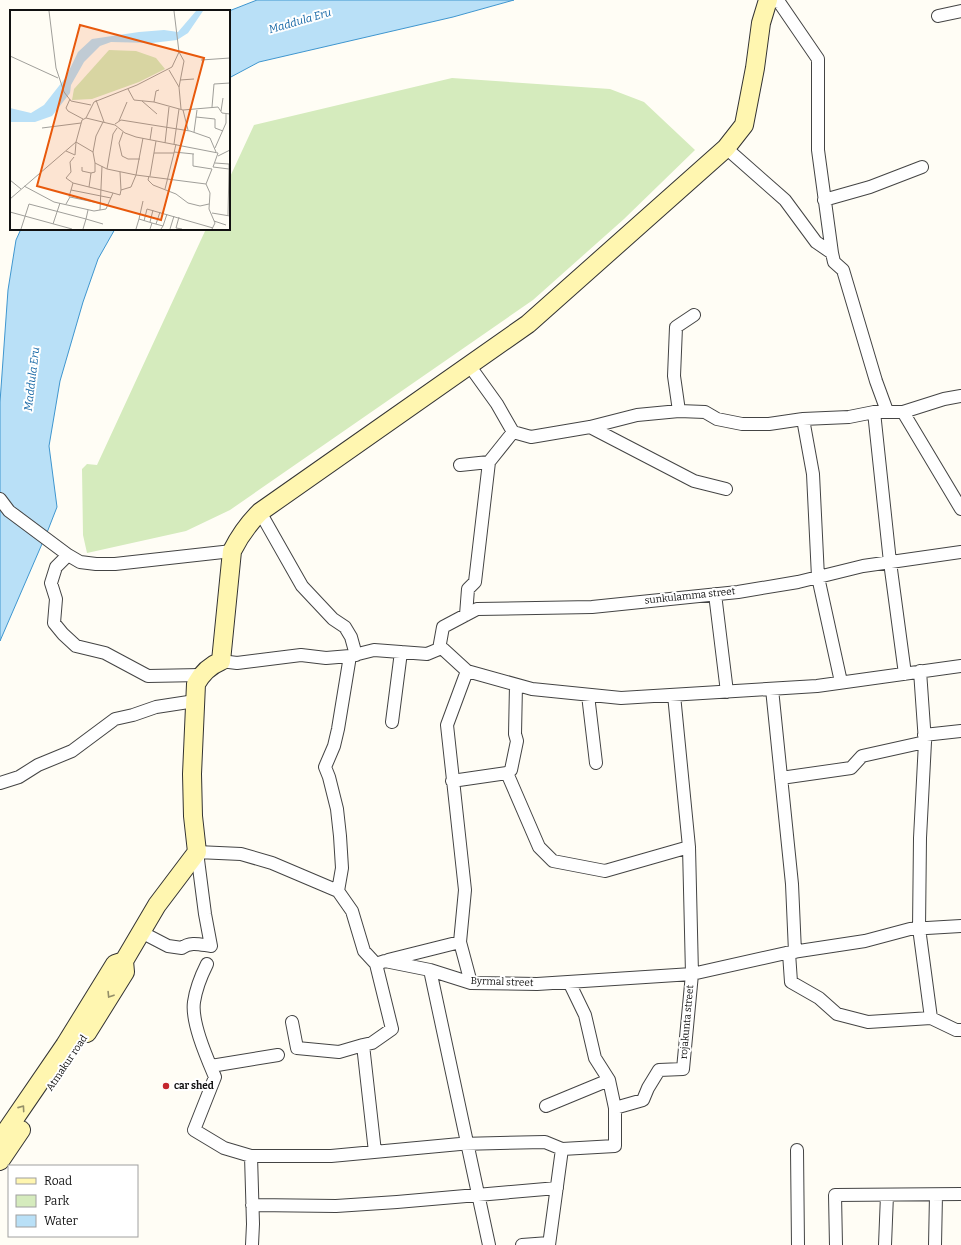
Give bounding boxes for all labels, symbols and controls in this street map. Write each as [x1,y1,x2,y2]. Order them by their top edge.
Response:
water label: Maddula Eru [267,6,333,36]
inset map [10,10,230,230]
water label: Maddula Eru [22,346,42,412]
street label: sunkulamma street [644,585,736,607]
street label: Byrmal street [470,975,534,989]
street label: rojakunta street [678,984,696,1060]
one-way arrow [108,991,115,998]
street label: Atmakur road [44,1033,90,1093]
place label: car shed [174,1080,214,1092]
marker: car shed [161,1081,171,1091]
one-way arrow [17,1105,24,1112]
legend [8,1165,138,1237]
text: Road [44,1174,72,1188]
text: Park [44,1194,70,1208]
text: Water [44,1214,79,1228]

